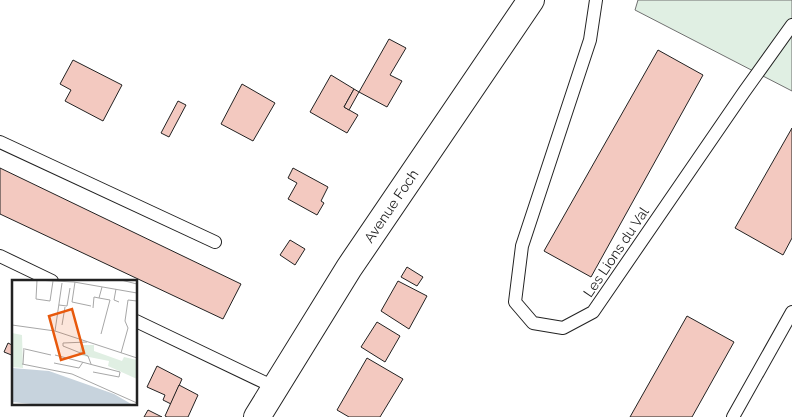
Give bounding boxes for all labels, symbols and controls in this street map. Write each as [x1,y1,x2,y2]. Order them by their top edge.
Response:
street label: Avenue Foch [361,166,421,246]
street label: Les Lions du Val [580,204,652,300]
inset map [12,280,138,404]

